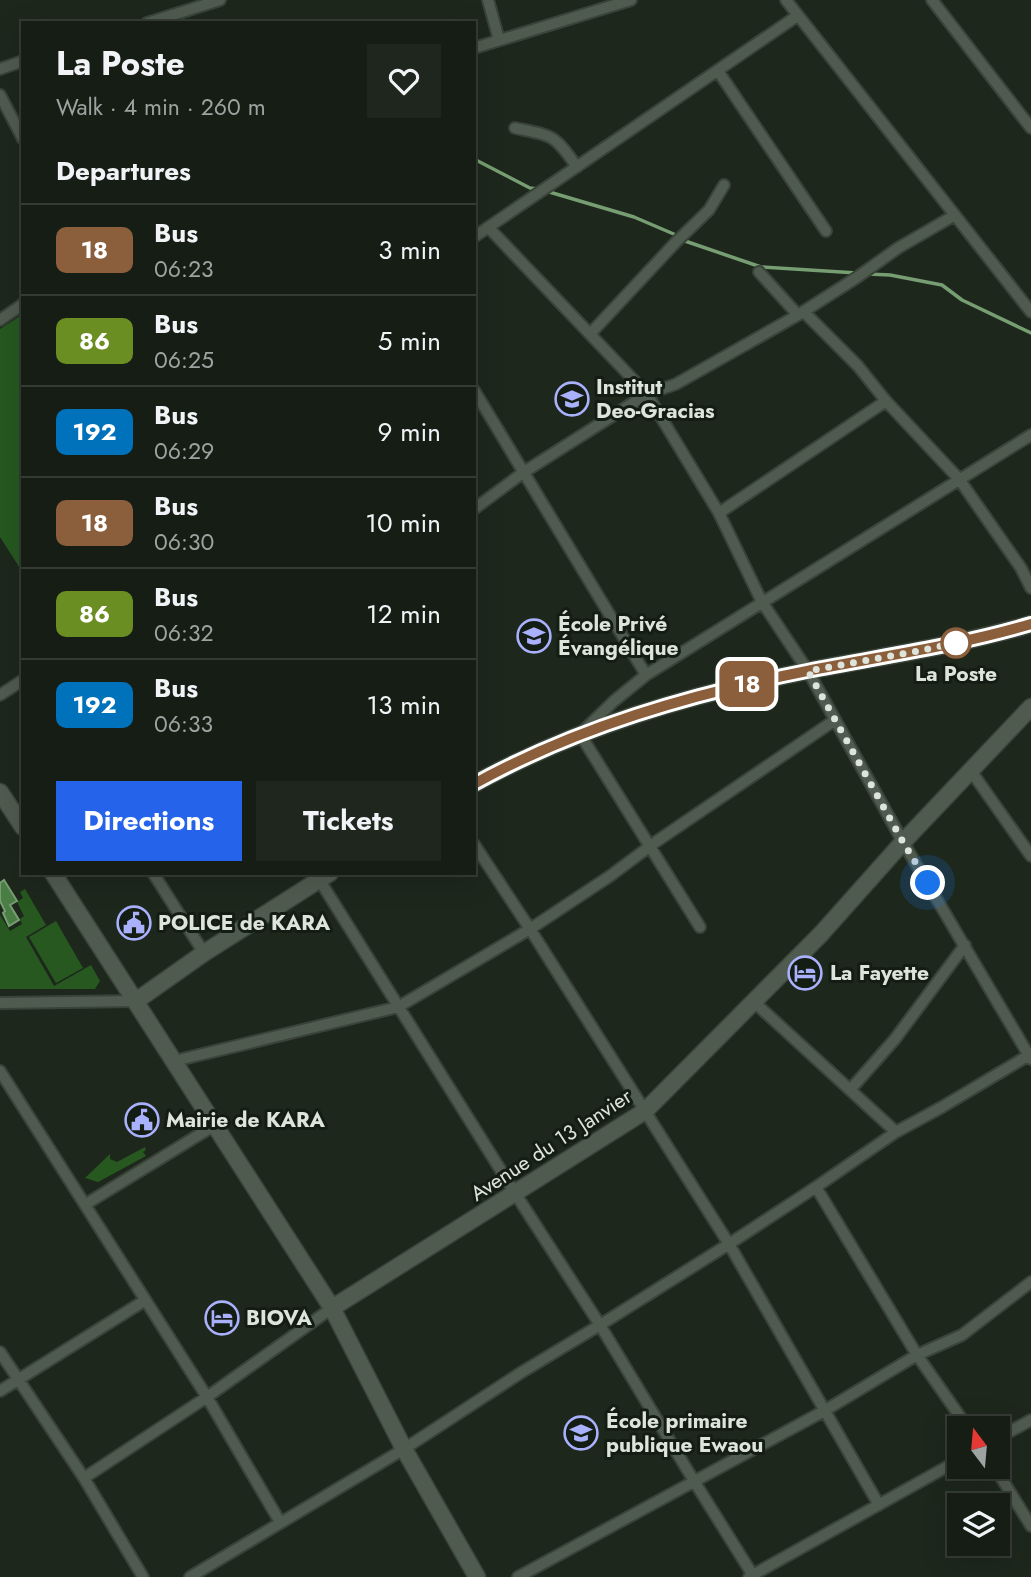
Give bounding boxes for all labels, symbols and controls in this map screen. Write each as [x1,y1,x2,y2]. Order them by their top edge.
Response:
text: La Poste [56,40,185,87]
button: heart [367,44,441,118]
text: Walk · 4 min · 260 m [56,90,266,124]
text: Departures [56,152,191,190]
text: Bus [154,214,198,252]
text: 3 min [378,231,441,269]
text: 18 [81,232,108,267]
text: 06:23 [154,252,214,286]
text: Bus [154,305,198,343]
text: 5 min [378,322,441,360]
text: 86 [79,323,110,358]
text: 06:25 [154,343,214,377]
place label: Institut Deo-Gracias [596,372,715,426]
school or university icon: Institut Deo-Gracias [553,380,591,418]
text: Bus [154,396,198,434]
text: 9 min [378,413,441,451]
text: 192 [72,414,117,449]
text: 06:29 [154,434,214,468]
text: Bus [154,487,198,525]
text: 10 min [365,504,441,542]
text: 18 [81,505,108,540]
text: 06:30 [154,525,214,559]
text: Bus [154,578,198,616]
text: 12 min [366,595,441,633]
text: 86 [79,596,110,631]
place label: École Privé Évangélique [558,609,679,663]
text: 06:32 [154,616,214,650]
school or university icon: École Privé Évangélique [515,617,553,655]
marker: La Poste [941,628,971,658]
place label: La Poste [915,659,997,689]
line badge: 18 [716,661,778,707]
text: 18 [733,666,761,701]
text: Bus [154,669,198,707]
text: 13 min [367,686,441,724]
text: 192 [72,687,117,722]
text: 06:33 [154,707,213,741]
button: Directions [56,781,242,861]
button: Tickets [256,781,441,861]
your location [910,865,945,900]
public building icon: POLICE de KARA [115,904,153,942]
place label: POLICE de KARA [158,908,331,938]
hotel icon: La Fayette [786,954,824,992]
place label: La Fayette [830,958,929,988]
street label: Avenue du 13 Janvier [464,1081,638,1209]
public building icon: Mairie de KARA [123,1101,161,1139]
place label: Mairie de KARA [166,1105,326,1135]
hotel icon: BIOVA [203,1299,241,1337]
place label: BIOVA [246,1303,313,1333]
place label: École primaire publique Ewaou [606,1406,763,1460]
school or university icon: École primaire publique Ewaou [562,1414,600,1452]
north arrow [947,1416,1010,1479]
map controls [947,1416,1010,1556]
button: layers [947,1493,1010,1556]

